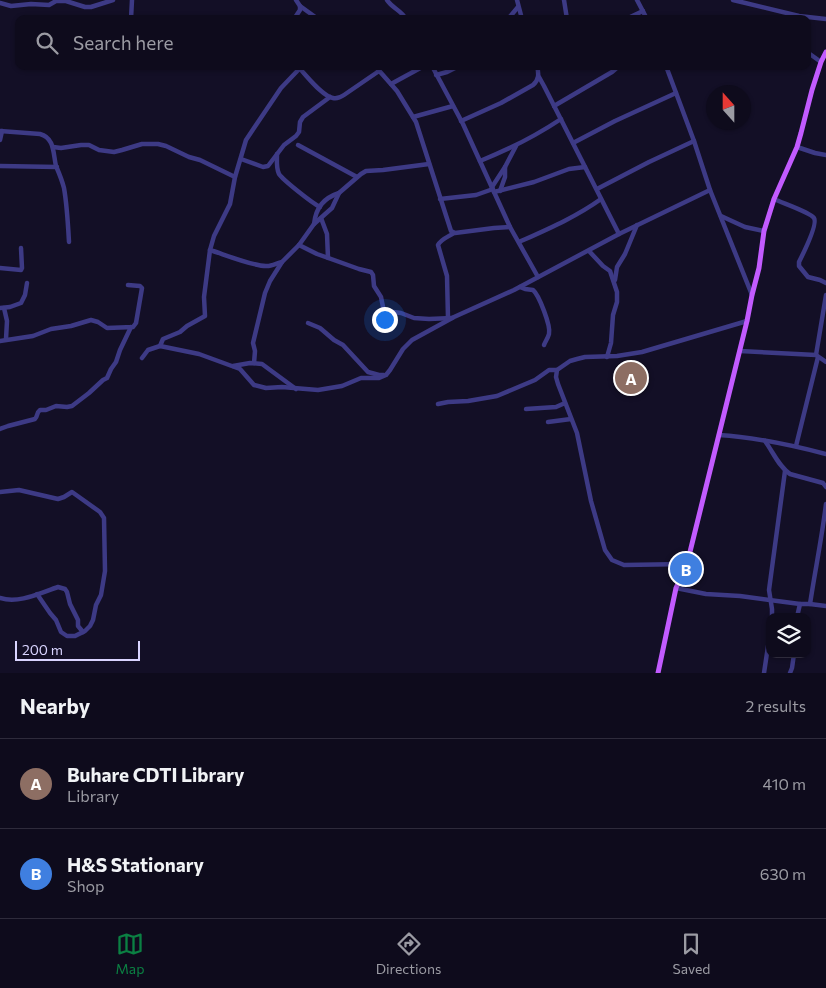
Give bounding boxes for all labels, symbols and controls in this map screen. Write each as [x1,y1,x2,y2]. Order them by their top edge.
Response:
search box [15,15,811,70]
icon: search [33,29,61,57]
text: Search here [73,31,173,54]
north arrow [706,85,751,130]
your location [372,307,398,333]
pin: A [615,359,647,397]
pin: B [670,550,702,588]
map controls [766,613,811,658]
button: layers [766,613,811,658]
scale bar [15,638,140,661]
text: 200 m [22,641,63,658]
text: Nearby [20,693,90,718]
text: 2 results [745,696,806,715]
text: Buhare CDTI Library [67,763,245,786]
text: A [30,774,42,793]
text: 410 m [763,774,806,793]
text: Library [67,786,119,805]
text: H&S Stationary [67,853,204,876]
text: B [31,864,41,883]
text: 630 m [760,864,806,883]
text: Shop [67,876,105,895]
tab: Map [116,930,144,977]
tab: Directions [376,930,441,977]
tab: Saved [673,930,710,977]

